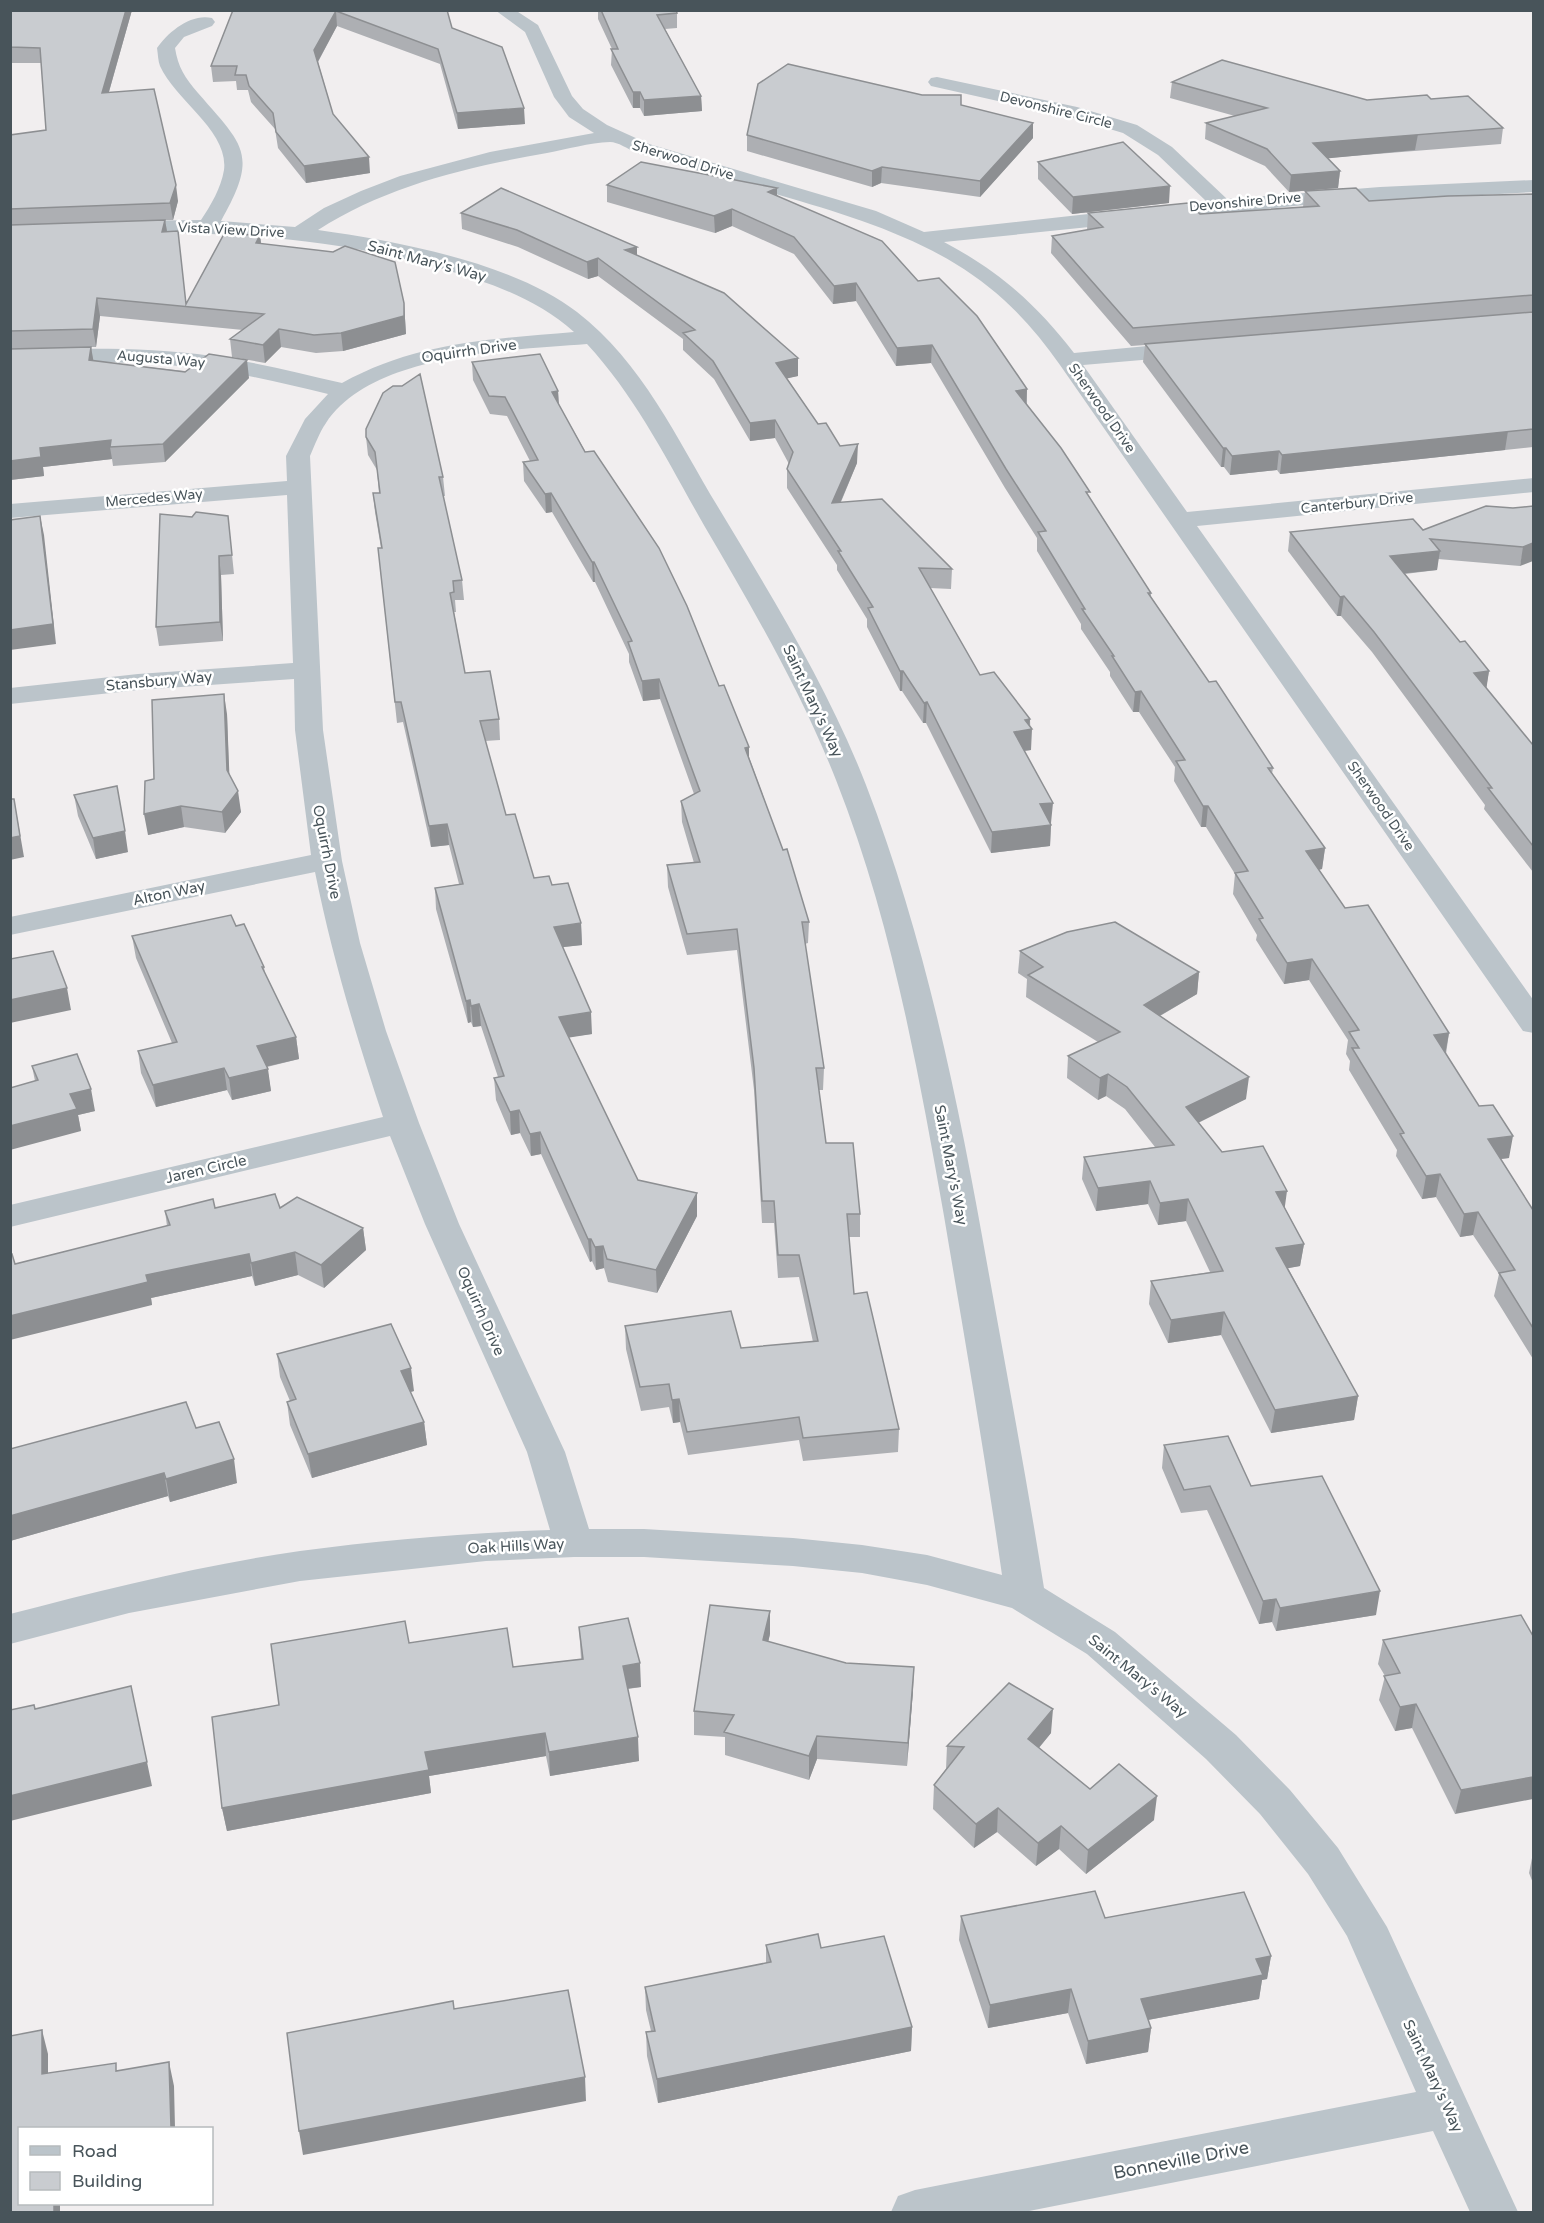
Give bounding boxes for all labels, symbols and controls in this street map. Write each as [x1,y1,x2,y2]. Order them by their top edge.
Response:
street label: Devonshire Circle [998,88,1114,132]
street label: Sherwood Drive [630,136,736,184]
street label: Devonshire Drive [1188,189,1302,215]
street label: Vista View Drive [177,219,285,241]
street label: Saint Mary's Way [366,237,488,285]
street label: Oquirrh Drive [420,335,518,367]
street label: Augusta Way [116,347,206,371]
street label: Sherwood Drive [1065,360,1139,456]
street label: Mercedes Way [105,485,204,511]
street label: Canterbury Drive [1300,489,1414,517]
street label: Saint Mary's Way [779,642,847,760]
street label: Stansbury Way [105,667,213,695]
street label: Sherwood Drive [1344,758,1418,854]
street label: Oquirrh Drive [309,803,345,901]
street label: Alton Way [131,877,207,909]
street label: Saint Mary's Way [931,1103,971,1227]
street label: Jaren Circle [164,1151,248,1187]
street label: Oquirrh Drive [453,1264,509,1358]
street label: Oak Hills Way [467,1534,565,1558]
street label: Saint Mary's Way [1085,1631,1191,1721]
street label: Saint Mary's Way [1399,2017,1467,2135]
legend [18,2127,213,2205]
street label: Bonneville Drive [1111,2136,1251,2184]
text: Road [72,2140,117,2162]
text: Building [72,2170,142,2192]

